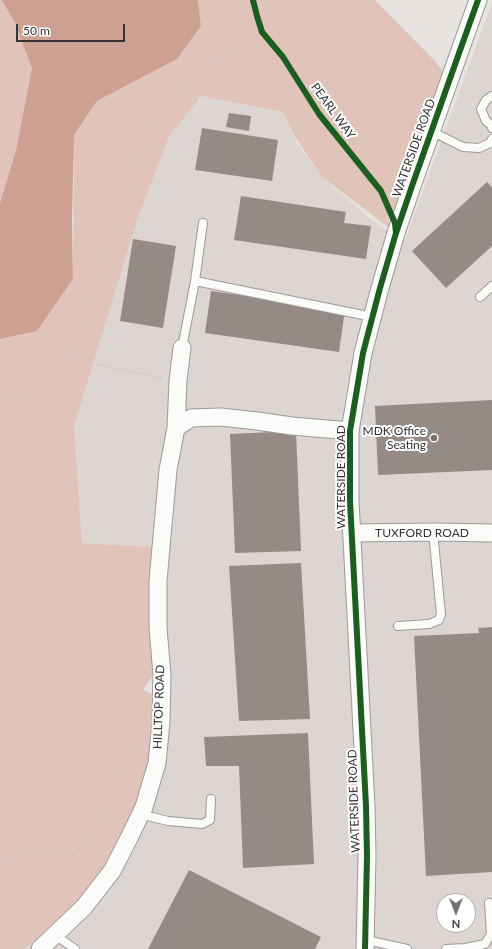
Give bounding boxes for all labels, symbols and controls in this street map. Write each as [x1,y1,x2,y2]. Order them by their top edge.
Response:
scale bar [18,16,127,42]
text: 50 m [23,23,50,38]
street label: PEARL WAY [308,80,358,142]
street label: WATERSIDE ROAD [389,97,439,199]
place label: MDK Office Seating [363,424,426,452]
street label: WATERSIDE ROAD [334,425,348,529]
marker: MDK Office Seating [429,433,439,443]
street label: TUXFORD ROAD [375,526,469,540]
street label: HILLTOP ROAD [150,665,168,749]
street label: WATERSIDE ROAD [345,749,363,853]
north arrow [436,893,476,933]
text: N [452,918,460,931]

